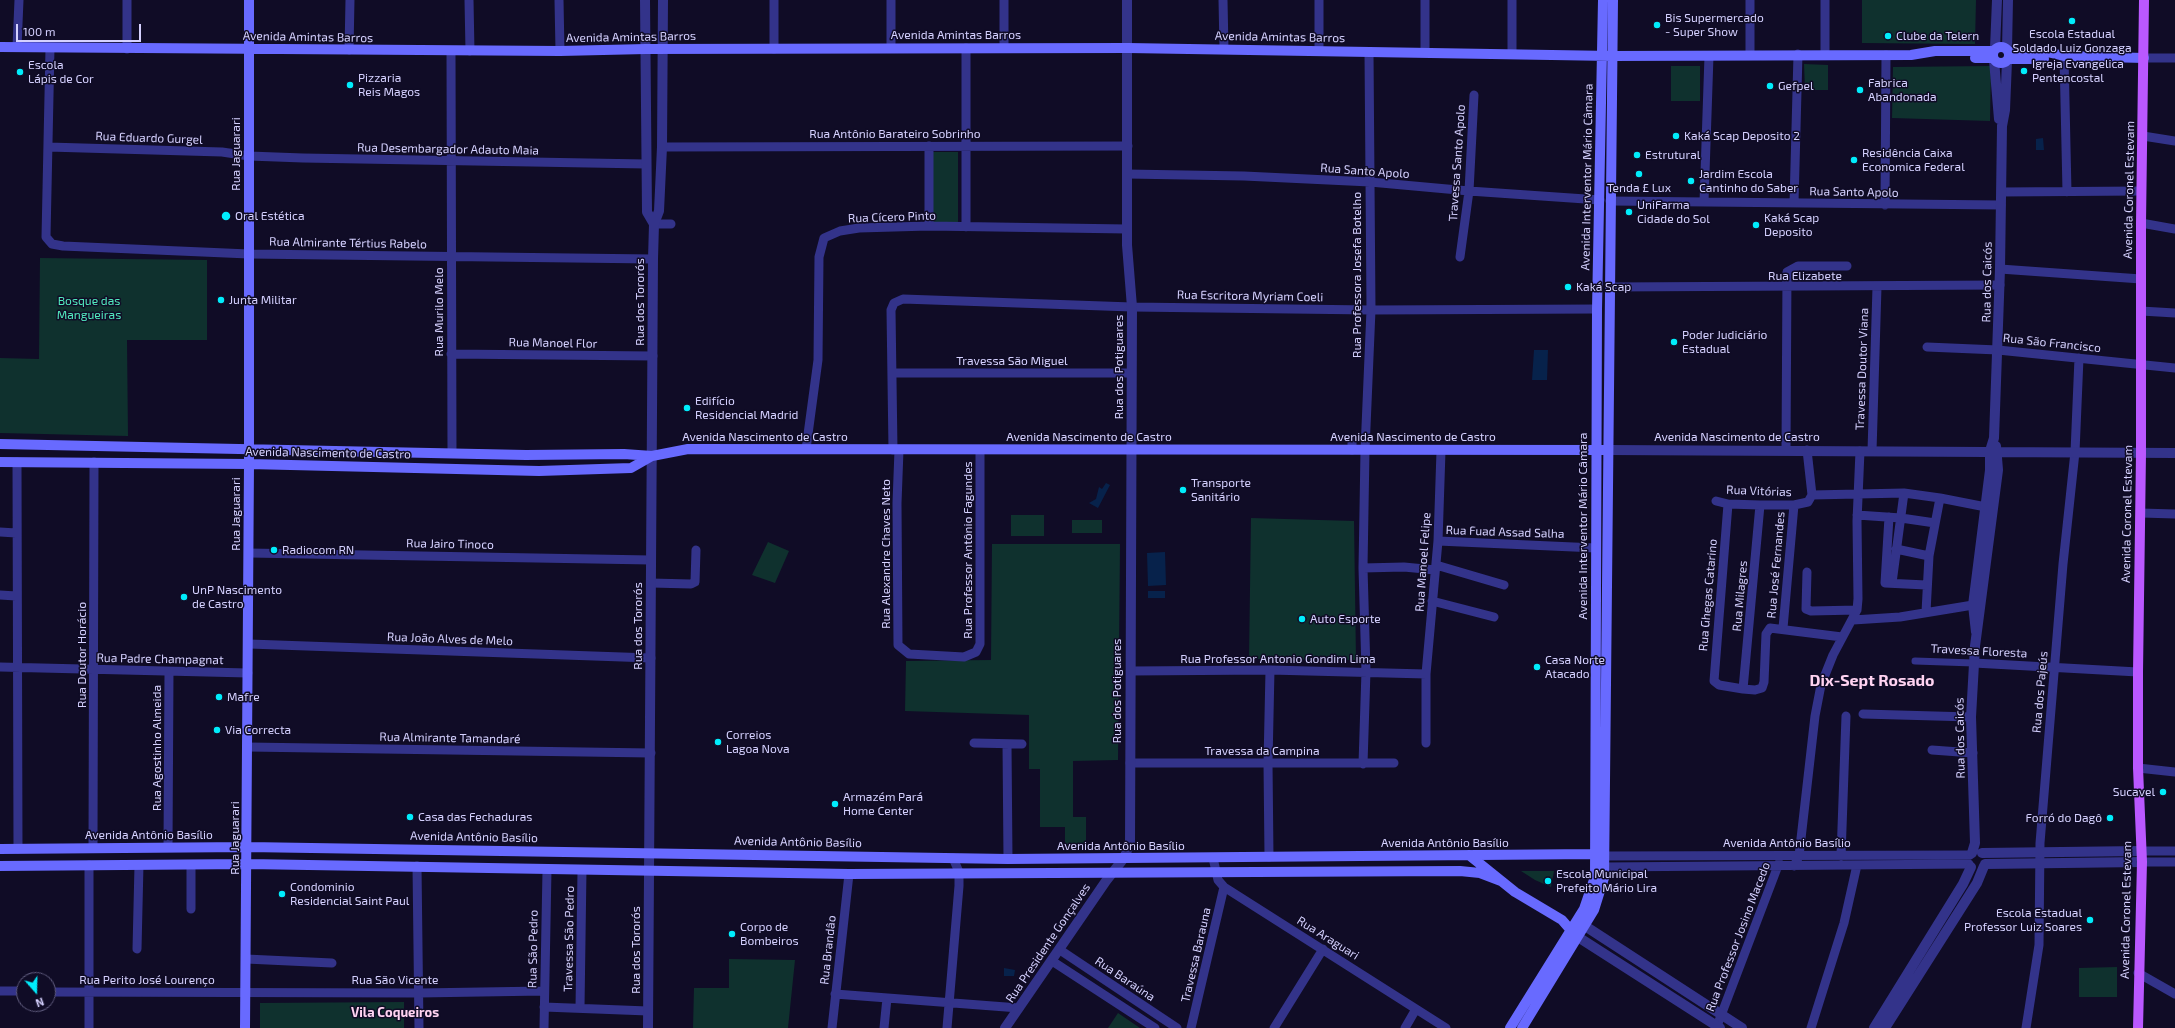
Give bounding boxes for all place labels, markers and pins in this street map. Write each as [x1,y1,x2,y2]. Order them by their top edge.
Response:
place label: Bis Supermercado - Super Show [1665,11,1764,39]
marker: Escola Estadual Soldado Luiz Gonzaga [2067,16,2077,26]
marker: Bis Supermercado - Super Show [1652,20,1662,30]
place label: Escola Estadual Soldado Luiz Gonzaga [2013,27,2131,55]
place label: Clube da Telern [1896,29,1979,43]
marker: Clube da Telern [1883,31,1893,41]
place label: Igreja Evangelica Pentencostal [2032,57,2124,85]
place label: Escola Lápis de Cor [28,58,94,86]
marker: Igreja Evangelica Pentencostal [2019,66,2029,76]
marker: Escola Lápis de Cor [15,67,25,77]
place label: Pizzaria Reis Magos [358,71,420,99]
place label: Fabrica Abandonada [1868,76,1937,104]
place label: Gefpel [1778,79,1814,93]
marker: Pizzaria Reis Magos [345,80,355,90]
marker: Gefpel [1765,81,1775,91]
marker: Fabrica Abandonada [1855,85,1865,95]
place label: Kaká Scap Deposito 2 [1684,129,1800,143]
marker: Kaká Scap Deposito 2 [1671,131,1681,141]
place label: Residência Caixa Economica Federal [1862,146,1965,174]
place label: Estrutural [1645,148,1700,162]
marker: Estrutural [1632,150,1642,160]
marker: Residência Caixa Economica Federal [1849,155,1859,165]
place label: Jardim Escola Cantinho do Saber [1699,167,1798,195]
marker: Tenda £ Lux [1634,169,1644,179]
marker: Jardim Escola Cantinho do Saber [1686,176,1696,186]
place label: Tenda £ Lux [1607,181,1671,195]
place label: UniFarma Cidade do Sol [1637,198,1710,226]
marker: UniFarma Cidade do Sol [1624,207,1634,217]
place label: Oral Estética [235,209,304,223]
marker: Oral Estética [220,210,232,222]
place label: Kaká Scap Deposito [1764,211,1819,239]
marker: Kaká Scap Deposito [1751,220,1761,230]
place label: Kaká Scap [1576,280,1631,294]
marker: Kaká Scap [1563,282,1573,292]
place label: Junta Militar [229,293,297,307]
marker: Junta Militar [216,295,226,305]
place label: Poder Judiciário Estadual [1682,328,1767,356]
marker: Poder Judiciário Estadual [1669,337,1679,347]
place label: Edifício Residencial Madrid [695,394,798,422]
marker: Edifício Residencial Madrid [682,403,692,413]
place label: Transporte Sanitário [1191,476,1251,504]
marker: Transporte Sanitário [1178,485,1188,495]
place label: Radiocom RN [282,543,354,557]
marker: Radiocom RN [269,545,279,555]
place label: UnP Nascimento de Castro [192,583,282,611]
marker: UnP Nascimento de Castro [179,592,189,602]
place label: Auto Esporte [1310,612,1381,626]
marker: Auto Esporte [1297,614,1307,624]
place label: Casa Norte Atacado [1545,653,1605,681]
marker: Casa Norte Atacado [1532,662,1542,672]
place label: Mafre [227,690,260,704]
marker: Mafre [214,692,224,702]
place label: Via Correcta [225,723,291,737]
marker: Via Correcta [212,725,222,735]
place label: Correios Lagoa Nova [726,728,790,756]
marker: Correios Lagoa Nova [713,737,723,747]
place label: Sucavel [2113,785,2155,799]
marker: Sucavel [2158,787,2168,797]
place label: Armazém Pará Home Center [843,790,923,818]
marker: Armazém Pará Home Center [830,799,840,809]
place label: Casa das Fechaduras [418,810,532,824]
place label: Forró do Dagô [2026,811,2102,825]
marker: Casa das Fechaduras [405,812,415,822]
marker: Forró do Dagô [2105,813,2115,823]
place label: Escola Municipal Prefeito Mário Lira [1556,867,1657,895]
marker: Escola Municipal Prefeito Mário Lira [1543,876,1553,886]
place label: Condominio Residencial Saint Paul [290,880,409,908]
marker: Condominio Residencial Saint Paul [277,889,287,899]
place label: Escola Estadual Professor Luiz Soares [1964,906,2082,934]
marker: Escola Estadual Professor Luiz Soares [2085,915,2095,925]
place label: Corpo de Bombeiros [740,920,799,948]
marker: Corpo de Bombeiros [727,929,737,939]

